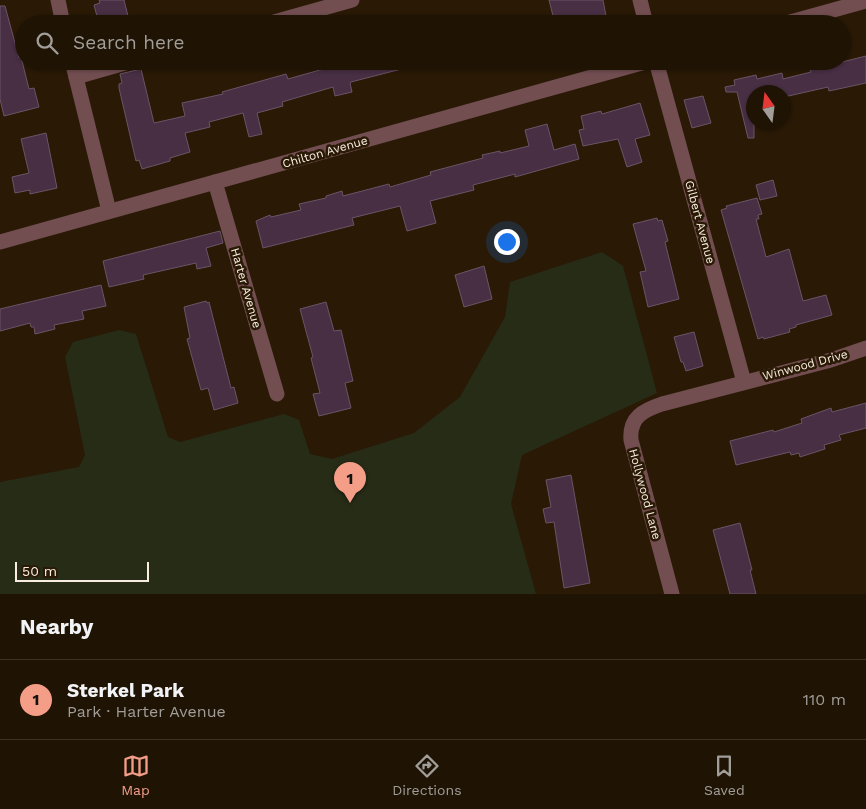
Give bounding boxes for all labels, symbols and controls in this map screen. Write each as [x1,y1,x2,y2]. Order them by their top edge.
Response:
search box [15,15,851,70]
icon: search [33,29,61,57]
text: Search here [73,31,184,54]
north arrow [746,85,791,130]
street label: Chilton Avenue [281,133,369,171]
street label: Gilbert Avenue [682,179,718,265]
your location [494,229,520,255]
street label: Harter Avenue [228,246,264,330]
street label: Winwood Drive [761,347,849,383]
street label: Hollywood Lane [626,447,664,541]
pin: 1 [334,462,366,503]
scale bar [15,559,149,582]
text: 50 m [22,563,57,579]
text: Nearby [20,614,93,639]
text: Sterkel Park [67,679,184,702]
text: 1 [33,690,39,709]
text: 110 m [803,690,846,709]
text: Park · Harter Avenue [67,702,226,721]
tab: Map [121,752,150,798]
tab: Directions [392,752,462,798]
tab: Saved [704,752,745,798]

